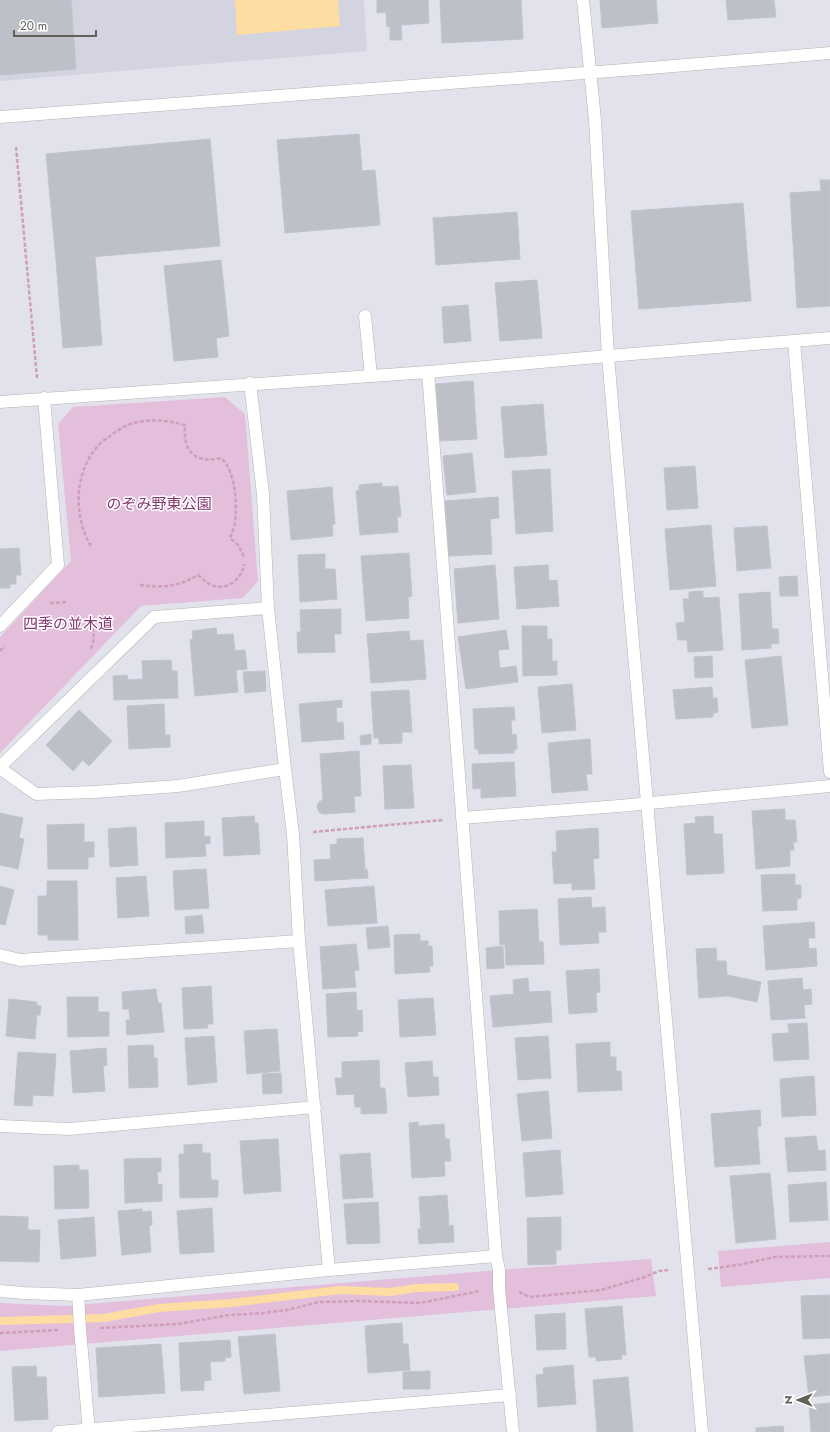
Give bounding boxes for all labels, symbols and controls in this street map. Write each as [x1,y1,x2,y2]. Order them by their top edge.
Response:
scale bar [14,12,96,38]
text: 20 m [20,17,47,35]
park label: のぞみ野東公園 [106,493,212,515]
park label: 四季の並木道 [23,613,113,635]
north arrow [778,1380,818,1420]
text: N [780,1396,796,1404]

